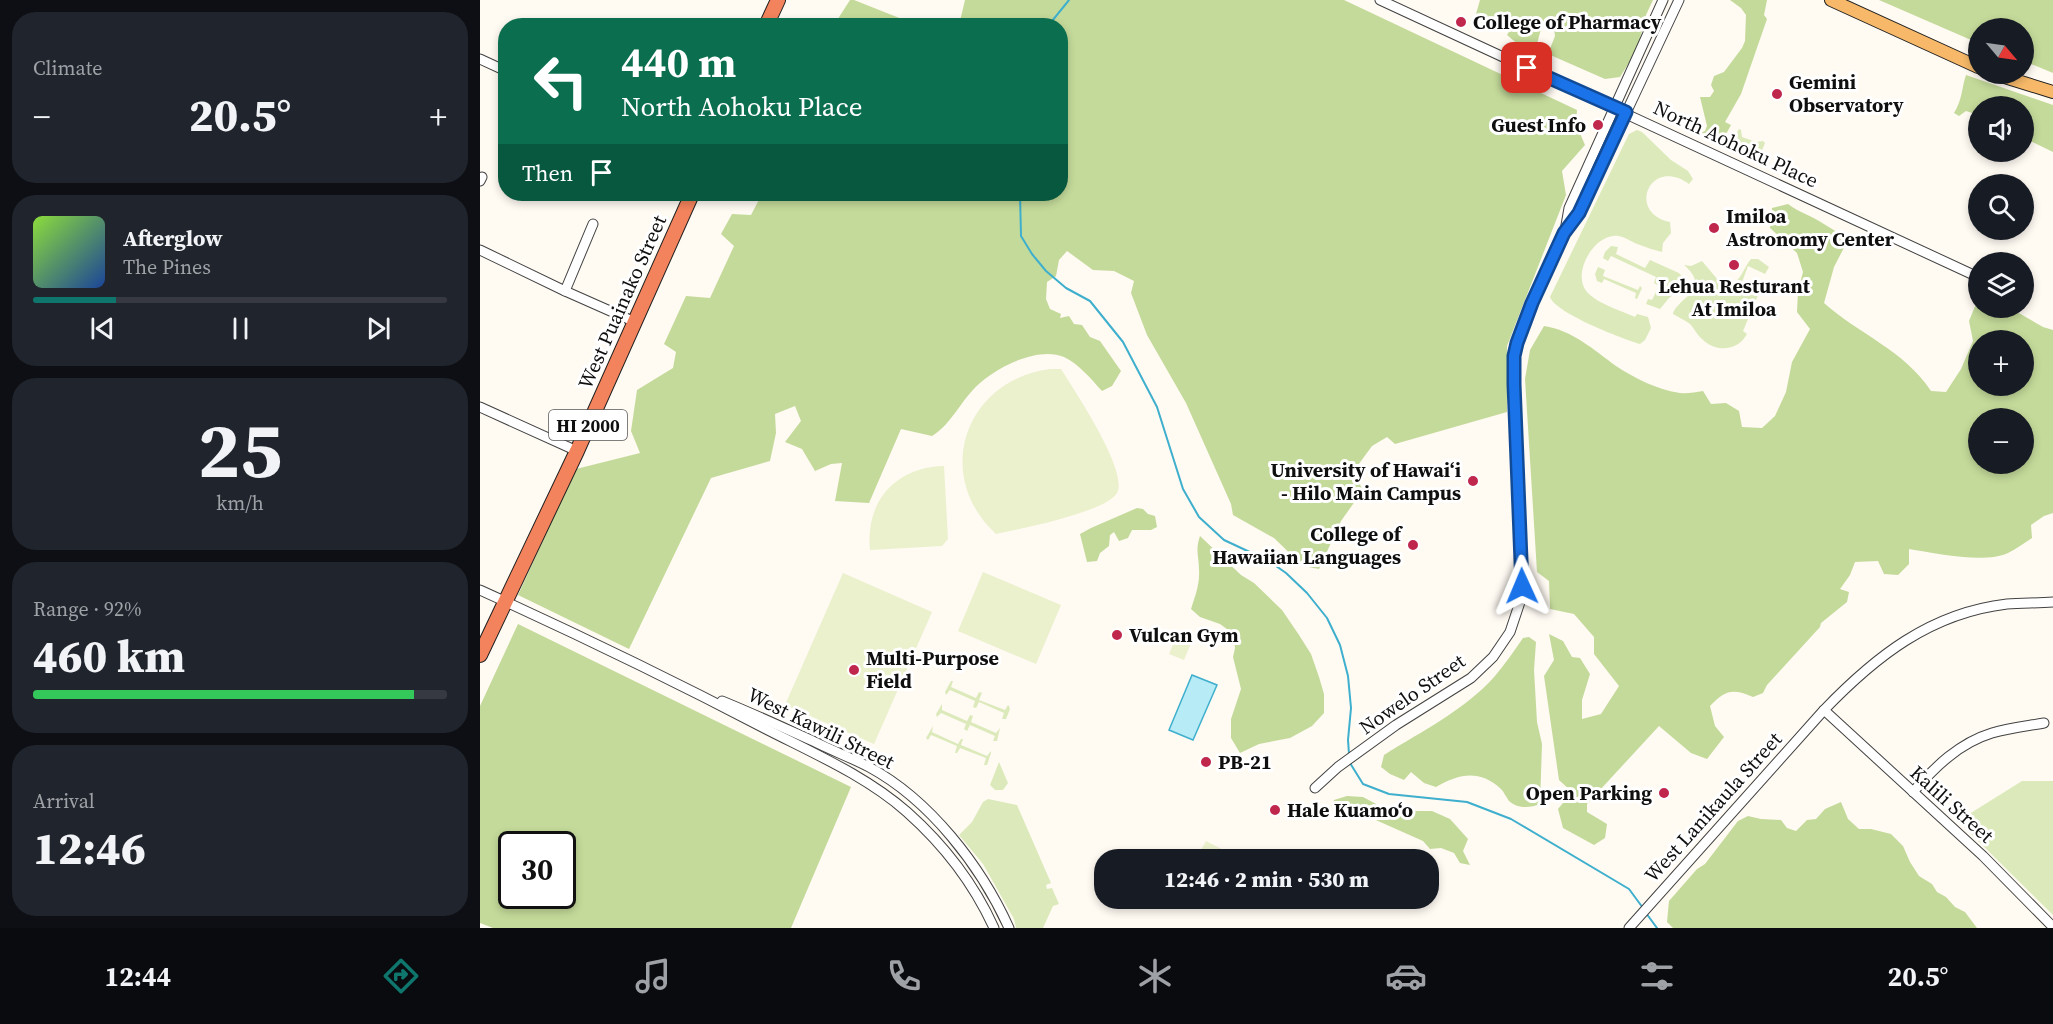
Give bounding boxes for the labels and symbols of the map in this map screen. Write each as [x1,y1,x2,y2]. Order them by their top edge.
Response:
place label: College of Pharmacy [1473,8,1662,36]
marker: College of Pharmacy [1454,15,1468,29]
north arrow [1968,18,2034,84]
pin [1501,42,1552,93]
place label: Gemini Observatory [1789,68,1904,119]
marker: Gemini Observatory [1770,87,1784,101]
street label: North Aohoku Place [1649,94,1823,194]
place label: Guest Info [1491,111,1586,139]
marker: Guest Info [1591,118,1605,132]
place label: Imiloa Astronomy Center [1726,202,1895,253]
street label: West Puainako Street [571,210,673,393]
marker: Imiloa Astronomy Center [1707,221,1721,235]
marker: Lehua Resturant At Imiloa [1727,258,1741,272]
place label: Lehua Resturant At Imiloa [1658,272,1811,323]
road number: HI 2000 [549,410,627,440]
place label: University of Hawaiʻi - Hilo Main Campus [1270,456,1461,507]
marker: University of Hawaiʻi - Hilo Main Campus [1466,474,1480,488]
place label: College of Hawaiian Languages [1212,520,1404,571]
marker: College of Hawaiian Languages [1406,538,1420,552]
position arrow [1490,554,1554,618]
place label: Vulcan Gym [1129,621,1239,649]
marker: Vulcan Gym [1110,628,1124,642]
place label: Multi-Purpose Field [866,644,999,695]
street label: Nowelo Street [1353,647,1471,741]
marker: Multi-Purpose Field [847,663,861,677]
street label: West Kawili Street [743,680,900,776]
street label: West Lanikaula Street [1638,726,1788,888]
place label: PB-21 [1218,748,1272,776]
marker: PB-21 [1199,755,1213,769]
street label: Kalili Street [1904,759,2000,849]
place label: Open Parking [1526,779,1652,807]
marker: Open Parking [1657,786,1671,800]
place label: Hale Kuamoʻo [1287,796,1413,824]
marker: Hale Kuamoʻo [1268,803,1282,817]
speed limit sign: 30 [498,831,576,909]

